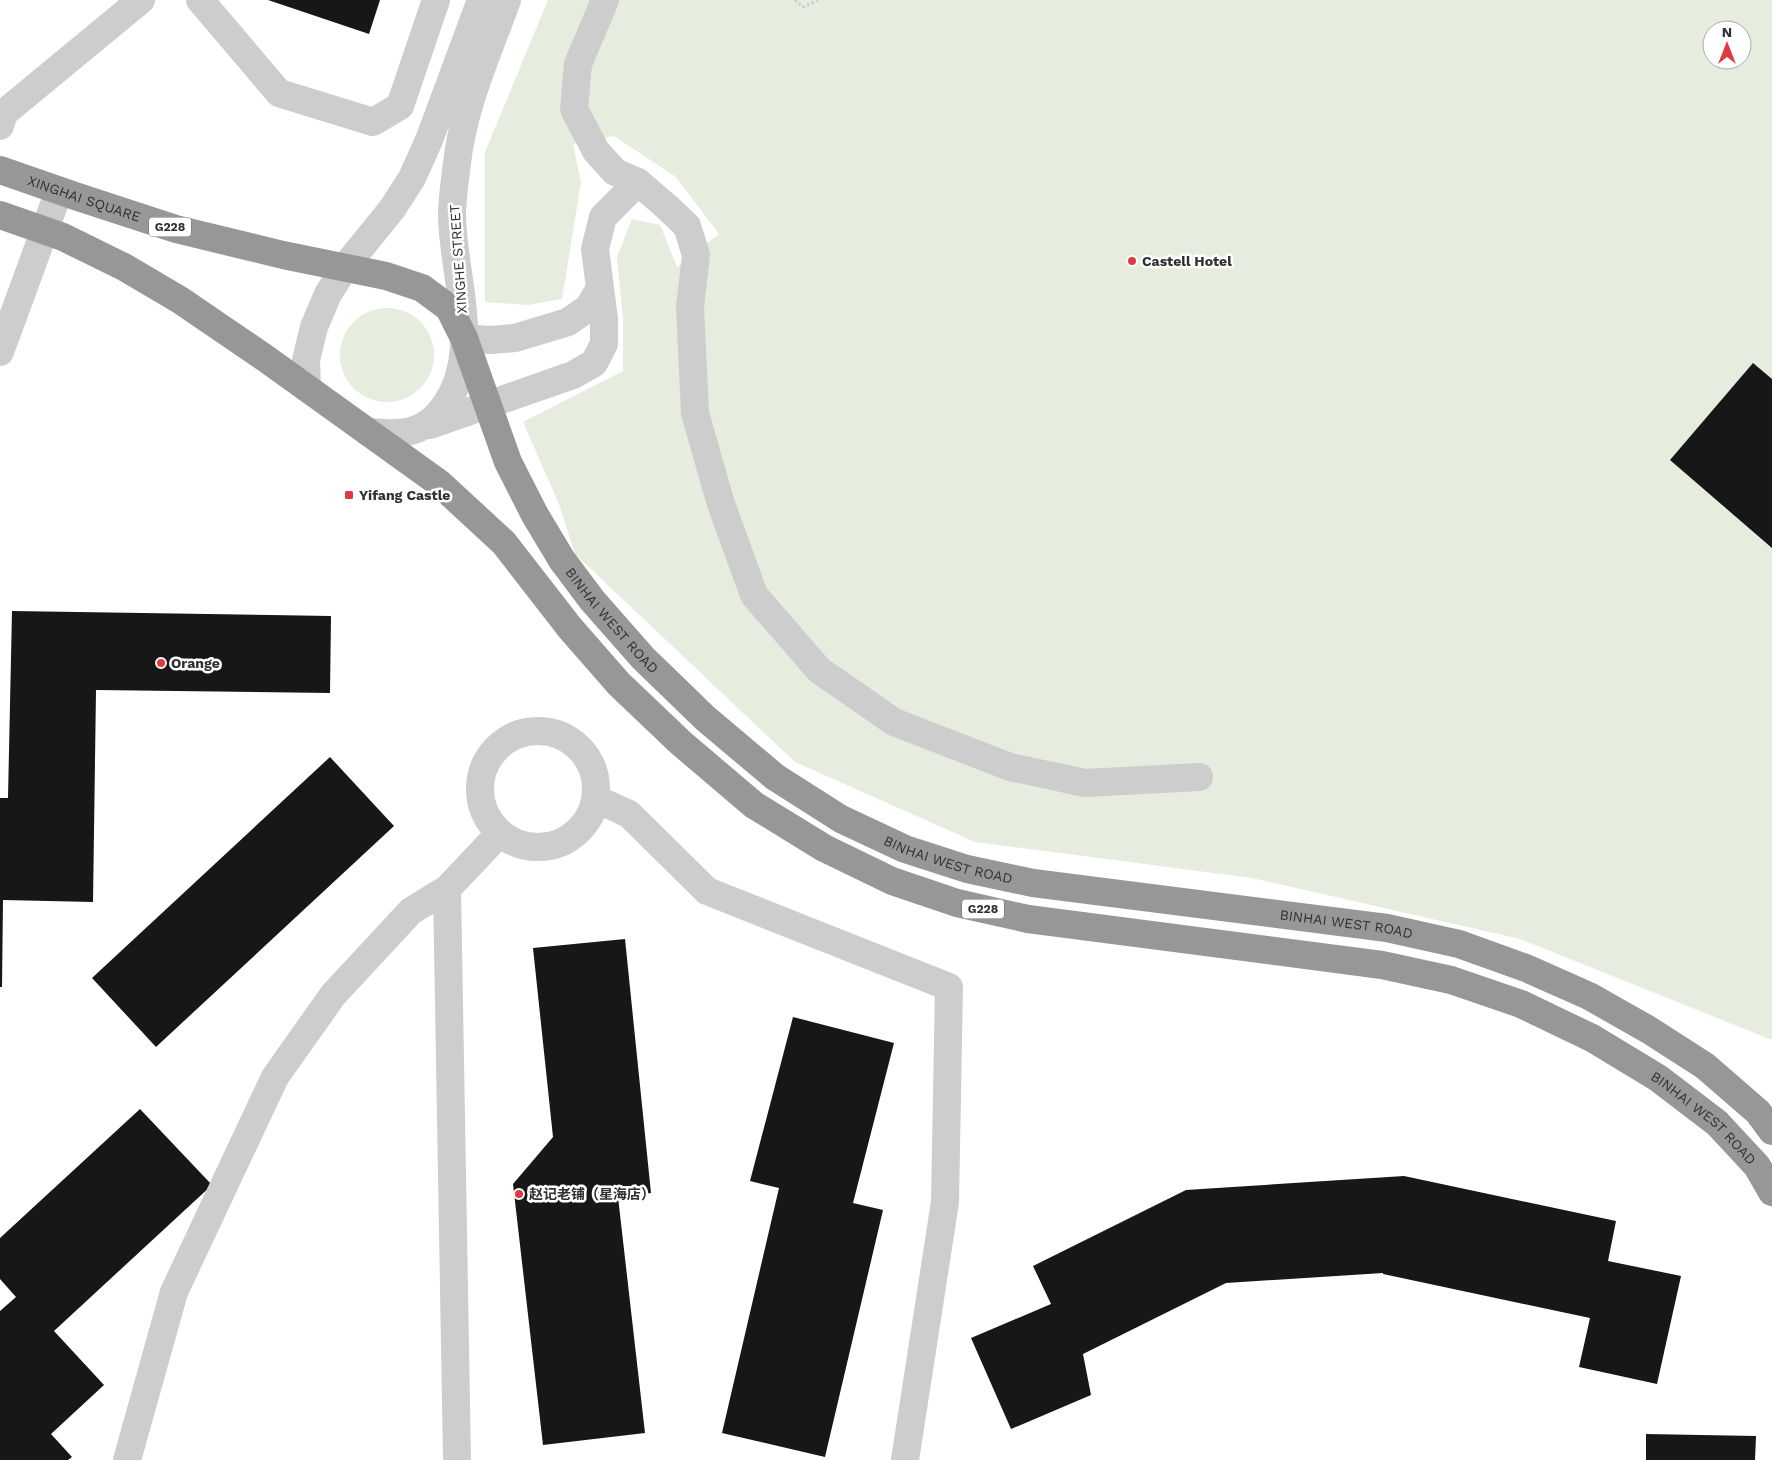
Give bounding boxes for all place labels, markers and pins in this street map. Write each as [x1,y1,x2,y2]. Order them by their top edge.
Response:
place label: Castell Hotel [1142,253,1232,269]
marker: Castell Hotel [1126,255,1138,267]
place label: Yifang Castle [359,487,450,503]
marker: Yifang Castle [343,489,355,501]
place label: Orange [171,655,220,671]
marker: Orange [155,657,167,669]
place label: 赵记老铺（星海店） [529,1186,655,1202]
marker: 赵记老铺（星海店） [513,1188,525,1200]

